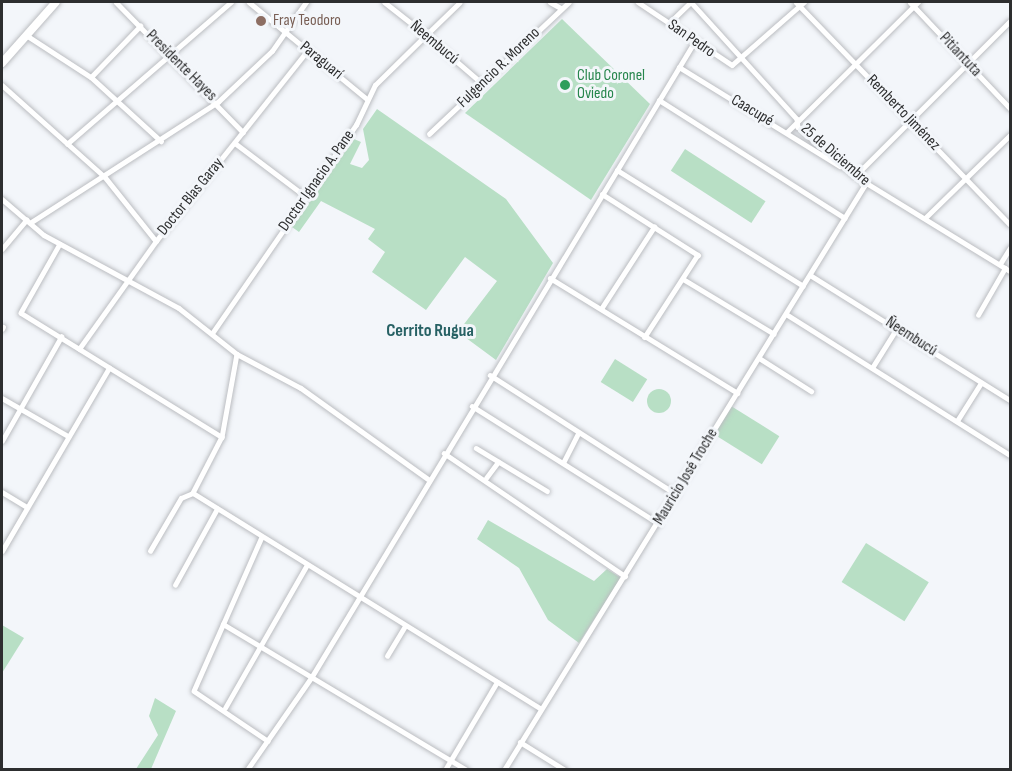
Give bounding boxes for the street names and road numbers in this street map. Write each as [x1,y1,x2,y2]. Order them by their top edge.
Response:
street label: San Pedro [664,16,718,62]
street label: Ñeembucú [406,17,462,69]
street label: Fulgencio R. Moreno [454,24,544,112]
street label: Presidente Hayes [142,27,220,105]
street label: Pitiantuta [935,29,985,81]
street label: Paraguarí [296,38,346,84]
street label: Remberto Jiménez [862,71,944,155]
street label: Caacupé [727,91,777,131]
street label: 25 de Diciembre [796,120,874,190]
street label: Doctor Ignacio A. Pane [275,127,359,235]
street label: Doctor Blas Garay [154,154,228,240]
street label: Ñeembucú [882,313,940,361]
street label: Mauricio José Troche [650,425,722,529]

